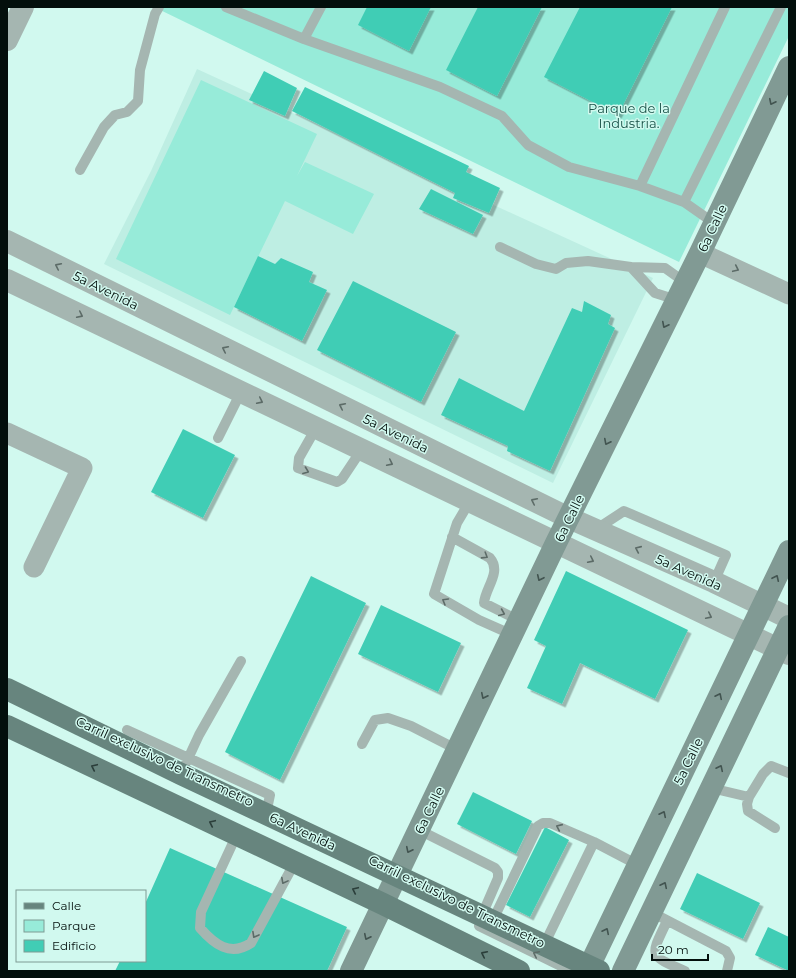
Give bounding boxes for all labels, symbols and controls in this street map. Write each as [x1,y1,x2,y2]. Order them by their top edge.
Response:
one-way arrow [769,97,777,105]
park label: Parque de la Industria. [588,100,670,131]
street label: 6a Calle [694,202,730,254]
one-way arrow [55,263,63,271]
one-way arrow [731,264,739,272]
street label: 5a Avenida [71,267,141,313]
one-way arrow [76,310,83,318]
one-way arrow [662,321,669,329]
one-way arrow [222,346,229,353]
one-way arrow [256,396,264,404]
one-way arrow [338,403,346,411]
street label: 5a Avenida [361,410,431,456]
one-way arrow [604,437,611,445]
one-way arrow [386,458,394,466]
one-way arrow [302,467,309,475]
street label: 6a Calle [551,492,587,544]
one-way arrow [530,498,538,506]
one-way arrow [635,546,643,554]
street label: 5a Avenida [653,550,725,594]
one-way arrow [481,551,488,558]
one-way arrow [587,555,595,563]
one-way arrow [537,574,545,582]
one-way arrow [771,575,779,582]
one-way arrow [442,598,449,605]
one-way arrow [497,608,505,616]
one-way arrow [704,611,712,619]
one-way arrow [481,691,489,699]
one-way arrow [714,693,722,701]
street label: Carril exclusivo de Transmetro [74,713,256,809]
street label: 5a Calle [670,735,706,787]
one-way arrow [91,764,98,772]
one-way arrow [716,765,723,773]
street label: 6a Calle [411,784,447,836]
street label: 6a Avenida [267,809,339,853]
one-way arrow [658,810,666,818]
one-way arrow [208,820,216,828]
one-way arrow [555,824,563,832]
one-way arrow [406,846,414,854]
street label: Carril exclusivo de Transmetro [366,851,548,951]
one-way arrow [281,877,289,884]
one-way arrow [659,882,667,890]
one-way arrow [351,887,359,895]
legend [16,890,146,962]
text: Calle [52,898,81,913]
text: Parque [52,918,96,933]
one-way arrow [601,927,609,935]
one-way arrow [252,931,259,938]
one-way arrow [364,933,372,941]
scale bar [652,936,708,962]
text: Edificio [52,938,96,953]
text: 20 m [658,942,689,957]
one-way arrow [480,951,488,959]
one-way arrow [532,951,540,959]

